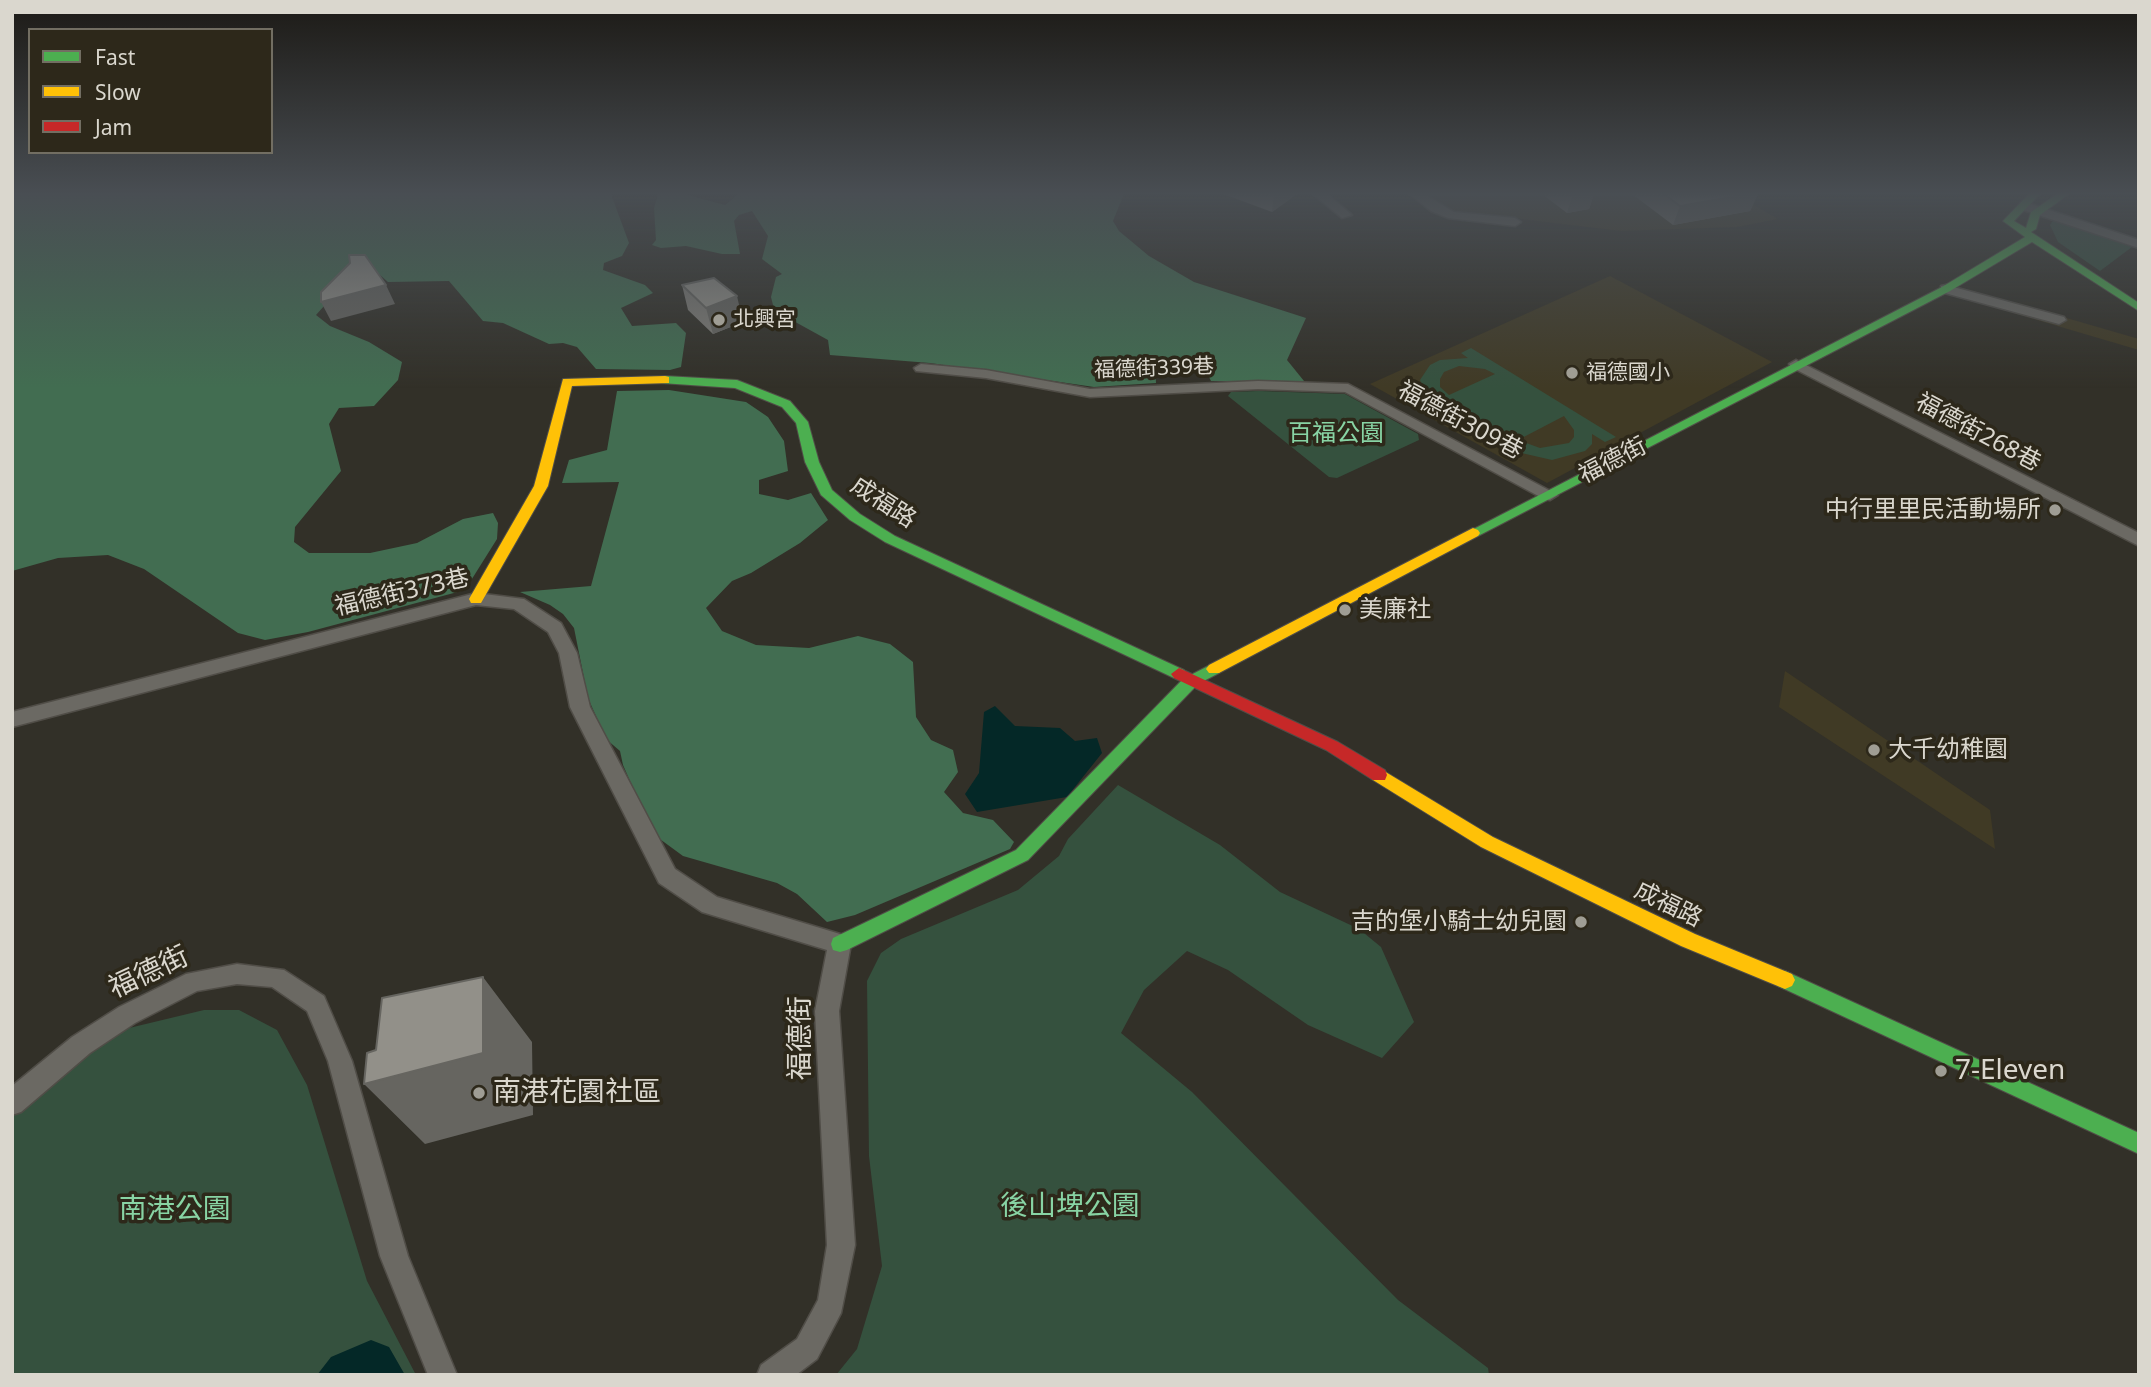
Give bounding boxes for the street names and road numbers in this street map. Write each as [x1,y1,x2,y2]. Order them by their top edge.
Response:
street label: 福德街339巷 [1094,354,1214,384]
street label: 福德街309巷 [1393,376,1527,466]
street label: 福德街268巷 [1911,388,2045,478]
street label: 福德街 [1574,432,1652,490]
street label: 成福路 [845,471,921,535]
street label: 福德街373巷 [332,564,472,622]
street label: 成福路 [1629,876,1707,934]
street label: 福德街 [104,940,194,1006]
street label: 福德街 [784,996,818,1080]

